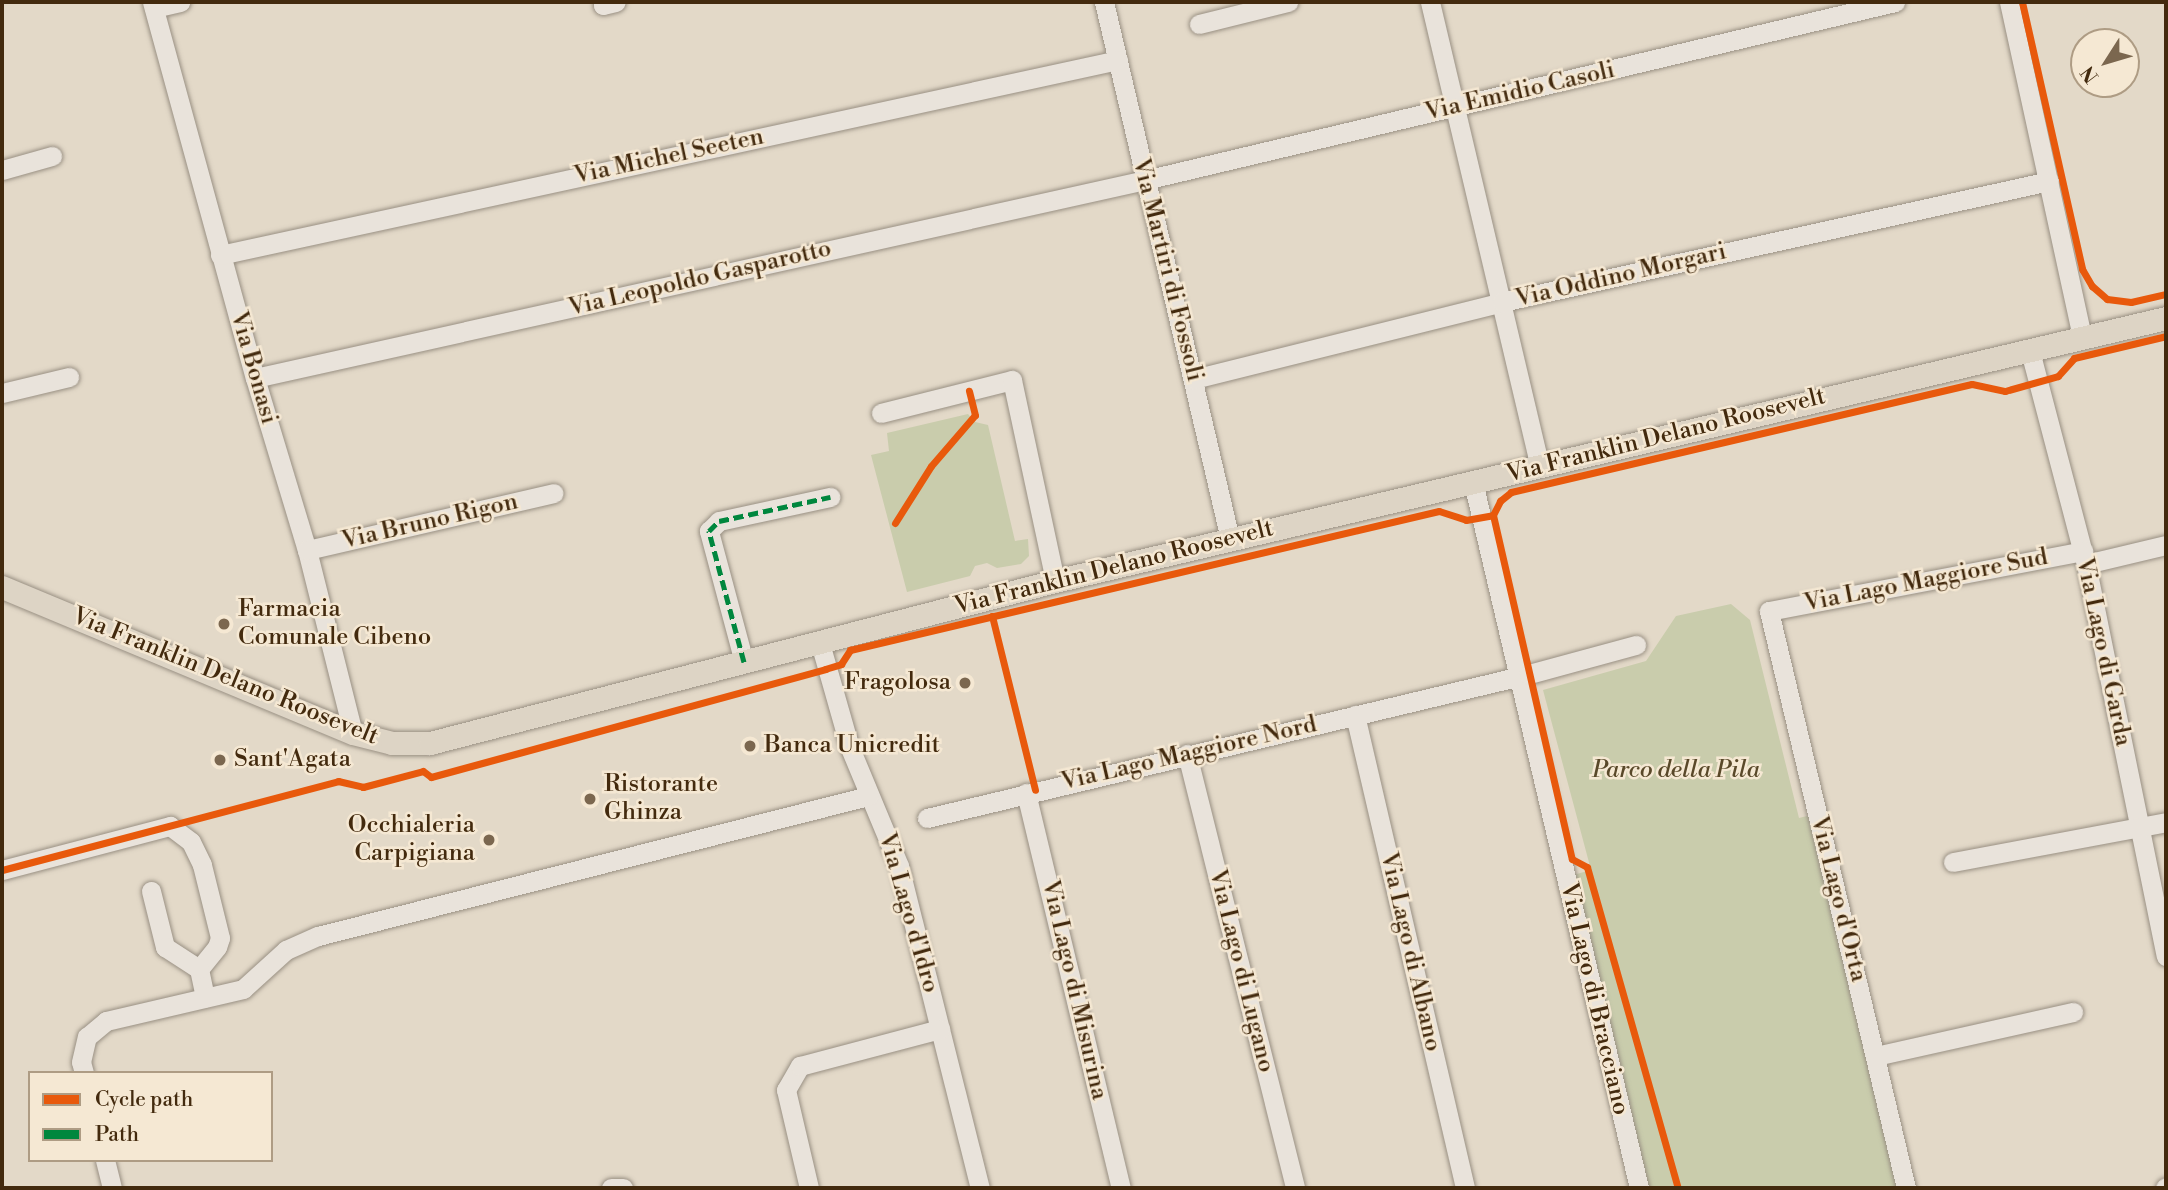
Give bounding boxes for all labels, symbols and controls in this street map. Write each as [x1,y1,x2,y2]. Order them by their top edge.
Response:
north arrow [2070,28,2140,98]
street label: Via Emidio Casoli [1422,56,1618,128]
text: N [2076,61,2104,88]
street label: Via Michel Seeten [572,123,766,191]
street label: Via Martiri di Fossoli [1125,155,1209,385]
street label: Via Leopoldo Gasparotto [566,235,834,323]
street label: Via Oddino Morgari [1513,238,1729,314]
street label: Via Bonasi [223,308,283,428]
street label: Via Franklin Delano Roosevelt [1504,382,1828,490]
street label: Via Bruno Rigon [339,488,521,556]
street label: Via Franklin Delano Roosevelt [952,514,1276,622]
street label: Via Lago Maggiore Sud [1802,543,2050,619]
street label: Via Lago di Garda [2069,555,2137,749]
place label: Farmacia Comunale Cibeno [238,596,431,652]
street label: Via Franklin Delano Roosevelt [68,602,382,752]
marker: Farmacia Comunale Cibeno [216,616,232,632]
place label: Fragolosa [844,669,951,697]
marker: Fragolosa [957,675,973,691]
street label: Via Lago Maggiore Nord [1058,711,1320,797]
place label: Banca Unicredit [764,732,940,760]
marker: Banca Unicredit [742,738,758,754]
place label: Sant'Agata [234,746,351,774]
marker: Sant'Agata [212,752,228,768]
park label: Parco della Pila [1592,757,1760,785]
place label: Ristorante Ghinza [604,771,718,827]
marker: Ristorante Ghinza [582,791,598,807]
place label: Occhialeria Carpigiana [348,812,475,868]
street label: Via Lago d'Orta [1804,813,1872,985]
street label: Via Lago d'Idro [871,830,945,996]
marker: Occhialeria Carpigiana [481,832,497,848]
street label: Via Lago di Albano [1373,850,1447,1054]
street label: Via Lago di Lugano [1202,867,1280,1075]
street label: Via Lago di Misurina [1035,877,1113,1103]
street label: Via Lago di Bracciano [1553,880,1635,1118]
legend [28,1071,273,1162]
text: Cycle path [95,1087,193,1113]
text: Path [95,1122,139,1148]

